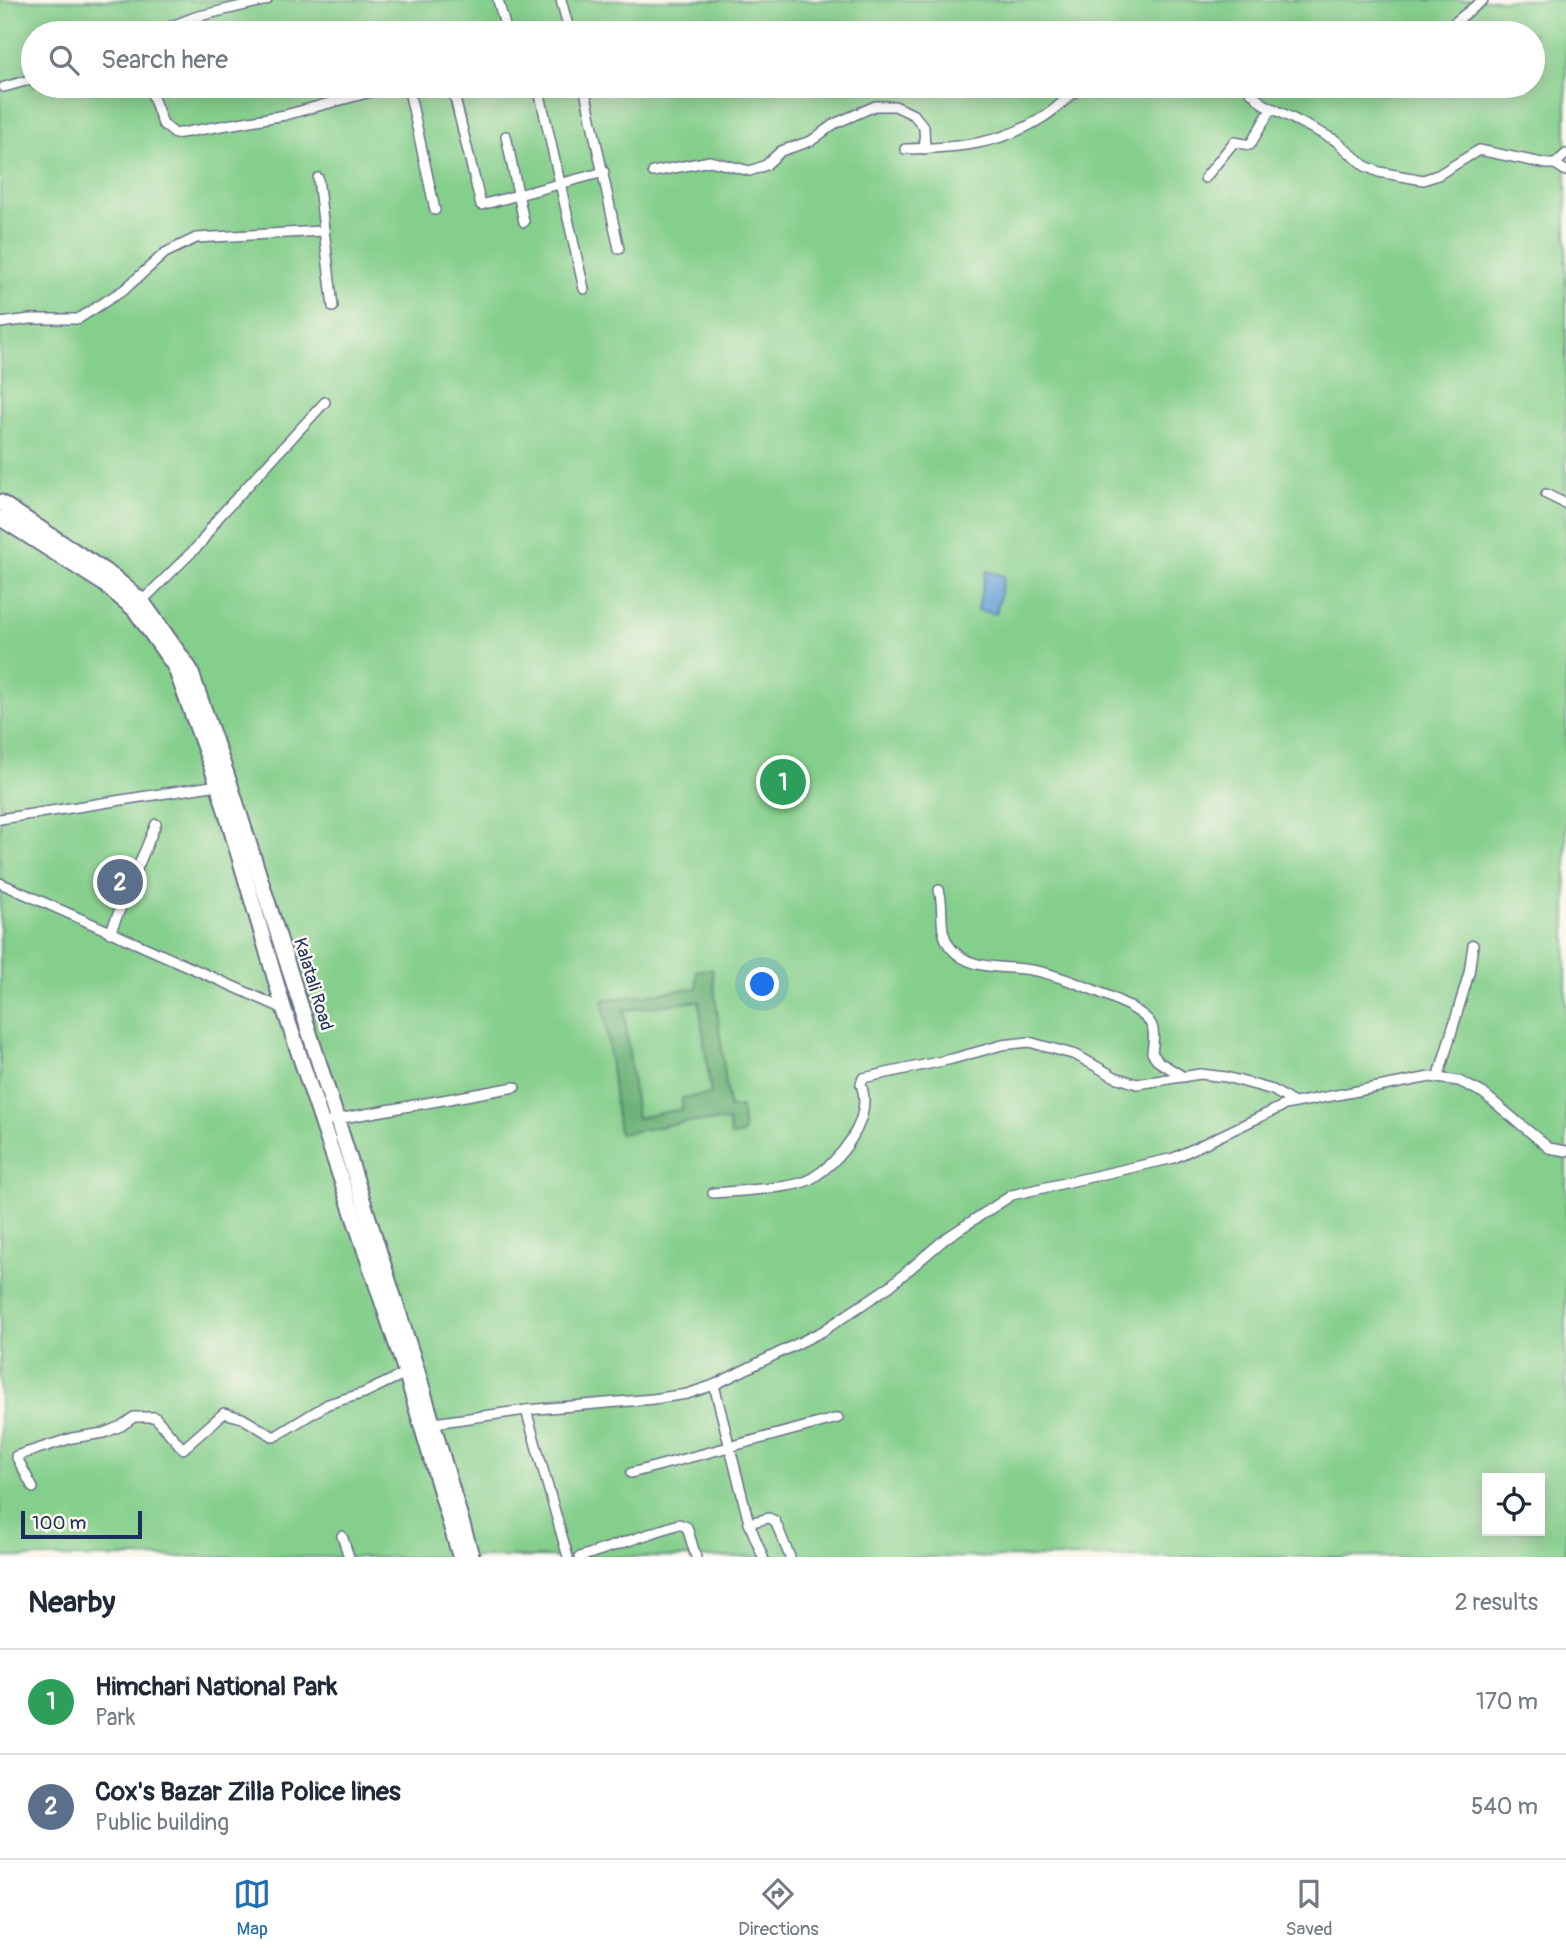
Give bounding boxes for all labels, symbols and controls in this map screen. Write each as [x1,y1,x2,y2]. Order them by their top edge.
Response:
search box [21,21,1545,98]
icon: search [45,41,83,79]
text: Search here [101,44,228,76]
pin: 1 [760,756,806,808]
pin: 2 [97,856,143,908]
street label: Kalatali Road [288,935,338,1033]
your location [745,967,779,1001]
map controls [1482,1473,1545,1536]
button: locate [1482,1473,1545,1536]
scale bar [21,1508,142,1540]
text: 100 m [32,1511,86,1535]
text: Nearby [28,1584,115,1621]
text: 2 results [1455,1588,1538,1617]
text: Himchari National Park [95,1671,337,1703]
text: 1 [47,1687,56,1716]
text: 170 m [1476,1687,1538,1716]
text: Park [95,1703,135,1732]
text: Cox's Bazar Zilla Police lines [95,1776,401,1808]
text: 2 [45,1792,57,1821]
text: 540 m [1471,1792,1538,1821]
text: Public building [95,1808,229,1837]
tab: Map [233,1875,271,1941]
tab: Directions [738,1875,819,1941]
tab: Saved [1285,1875,1333,1941]

